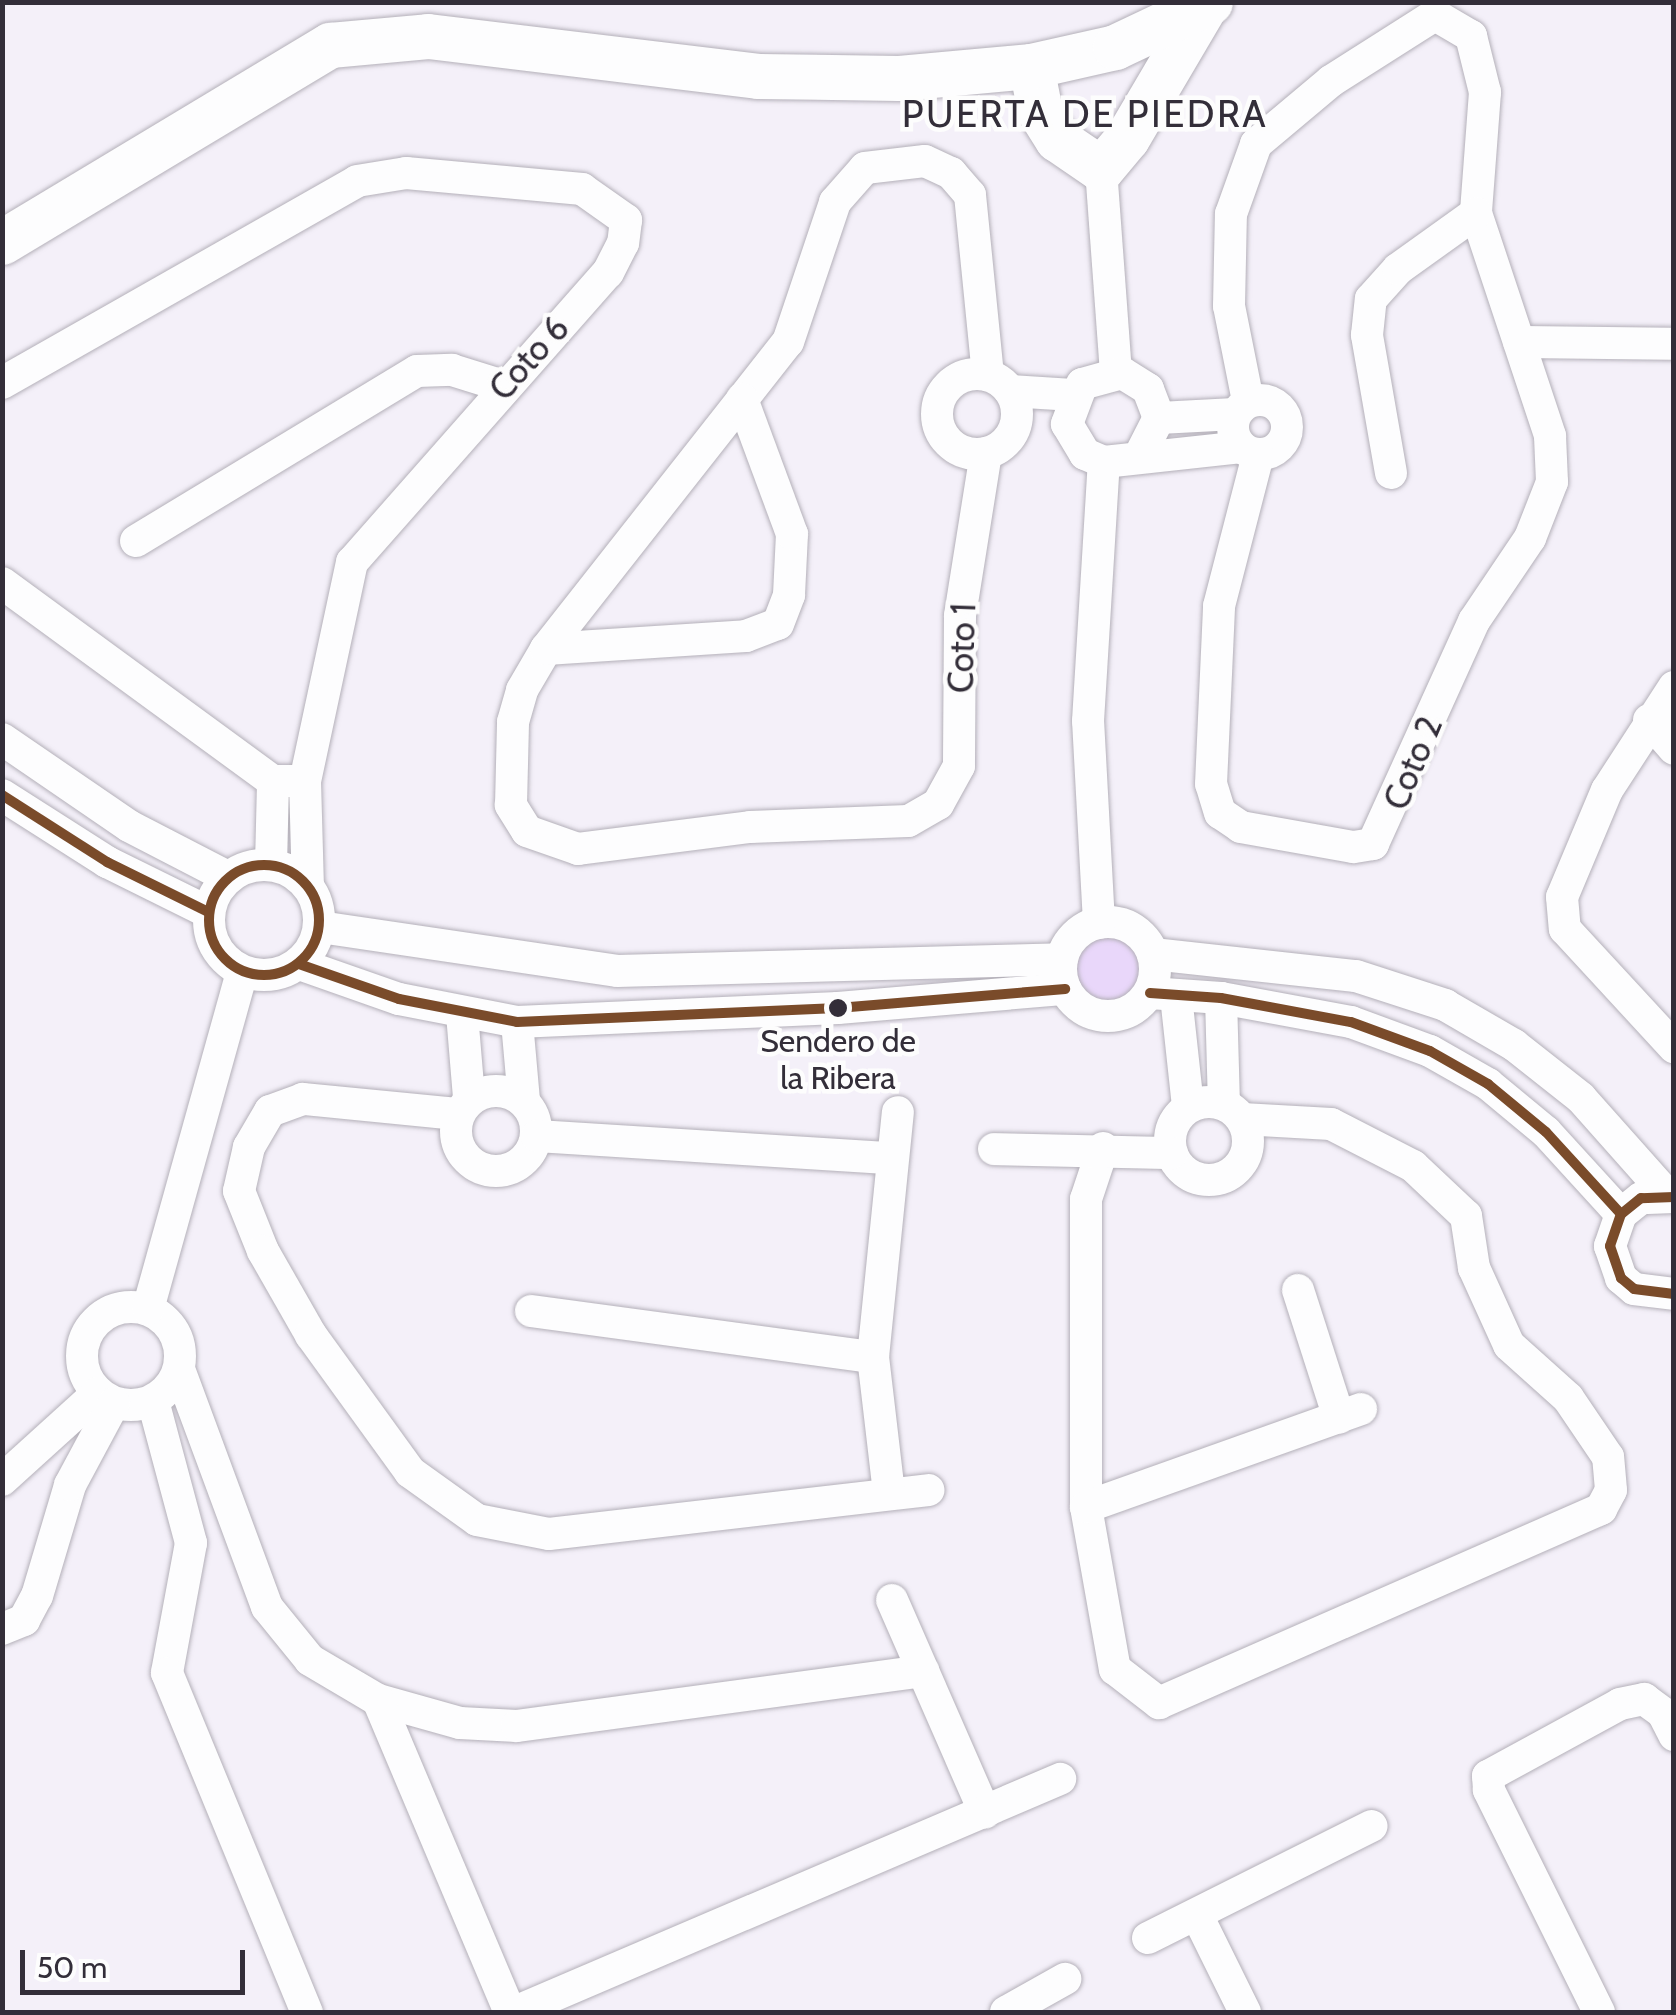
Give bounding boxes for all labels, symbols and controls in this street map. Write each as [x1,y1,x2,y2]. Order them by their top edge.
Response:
district label: PUERTA DE PIEDRA [902,91,1268,137]
street label: Coto 6 [480,307,578,409]
street label: Coto 1 [939,602,985,694]
street label: Coto 2 [1375,710,1451,816]
marker: Sendero de la Ribera [828,998,848,1018]
place label: Sendero de la Ribera [760,1023,916,1098]
scale bar [25,1930,250,1992]
text: 50 m [37,1949,107,1986]

